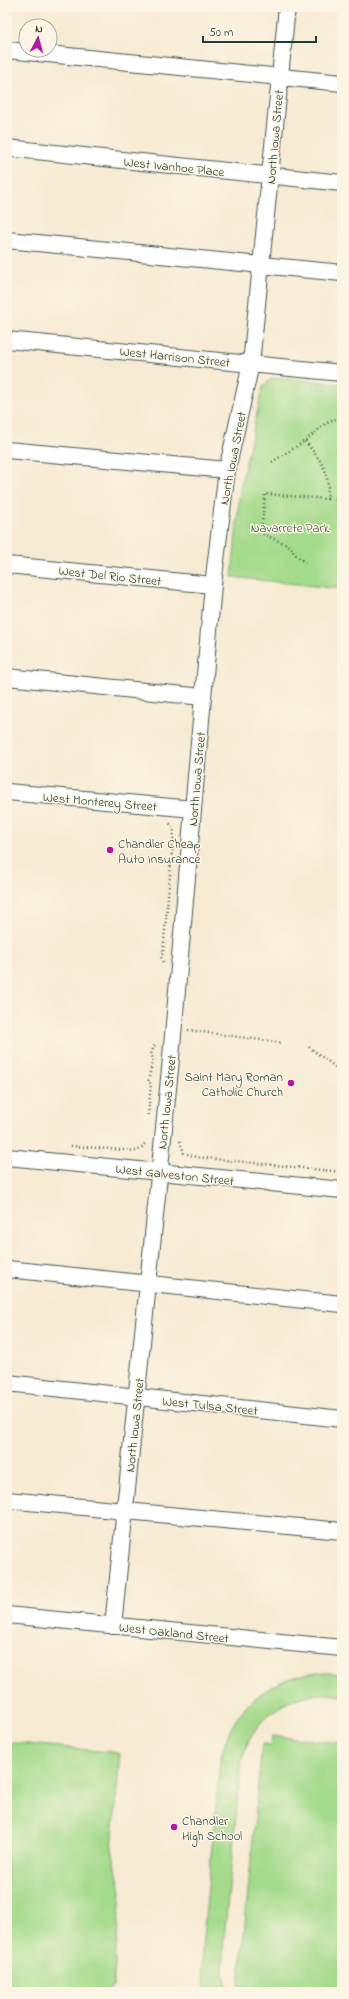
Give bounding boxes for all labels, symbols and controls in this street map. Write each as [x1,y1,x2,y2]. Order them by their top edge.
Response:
north arrow [18,18,58,58]
scale bar [203,18,316,44]
text: N [34,21,43,37]
text: 50 m [209,24,233,42]
street label: North Iowa Street [262,88,289,185]
street label: West Ivanhoe Place [123,153,225,182]
street label: West Harrison Street [119,342,232,373]
street label: North Iowa Street [215,409,252,507]
park label: Navarrete Park [251,519,330,538]
street label: West Del Rio Street [58,562,163,591]
street label: North Iowa Street [184,730,211,827]
street label: West Monterey Street [42,788,158,818]
place label: Chandler Cheap Auto Insurance [118,835,201,869]
marker: Chandler Cheap Auto Insurance [105,845,115,855]
street label: North Iowa Street [153,1053,182,1150]
place label: Saint Mary Roman Catholic Church [184,1068,283,1102]
marker: Saint Mary Roman Catholic Church [286,1078,296,1088]
street label: West Galveston Street [115,1160,236,1191]
street label: North Iowa Street [121,1376,150,1473]
street label: West Tulsa Street [161,1392,259,1421]
street label: West Oakland Street [118,1618,230,1649]
place label: Chandler High School [182,1812,242,1847]
marker: Chandler High School [169,1822,179,1832]

